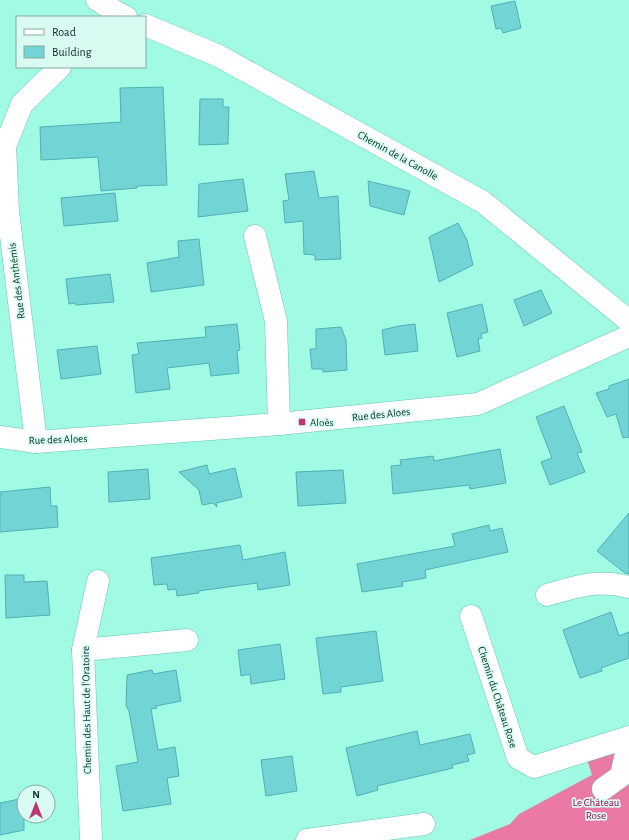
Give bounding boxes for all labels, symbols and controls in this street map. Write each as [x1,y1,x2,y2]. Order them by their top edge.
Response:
legend [16,16,146,68]
text: Road [52,26,76,38]
text: Building [52,46,92,58]
street label: Chemin de la Canolle [356,129,440,182]
street label: Rue des Anthémis [6,242,27,320]
street label: Rue des Aloes [351,406,411,423]
marker: Aloès [297,417,307,427]
place label: Aloès [310,417,334,428]
street label: Rue des Aloes [29,433,88,446]
street label: Chemin du Château Rose [476,645,519,749]
street label: Chemin des Haut de l'Oratoire [80,646,93,774]
north arrow [16,784,56,824]
text: N [32,789,40,800]
park label: Le Château Rose [573,797,620,821]

